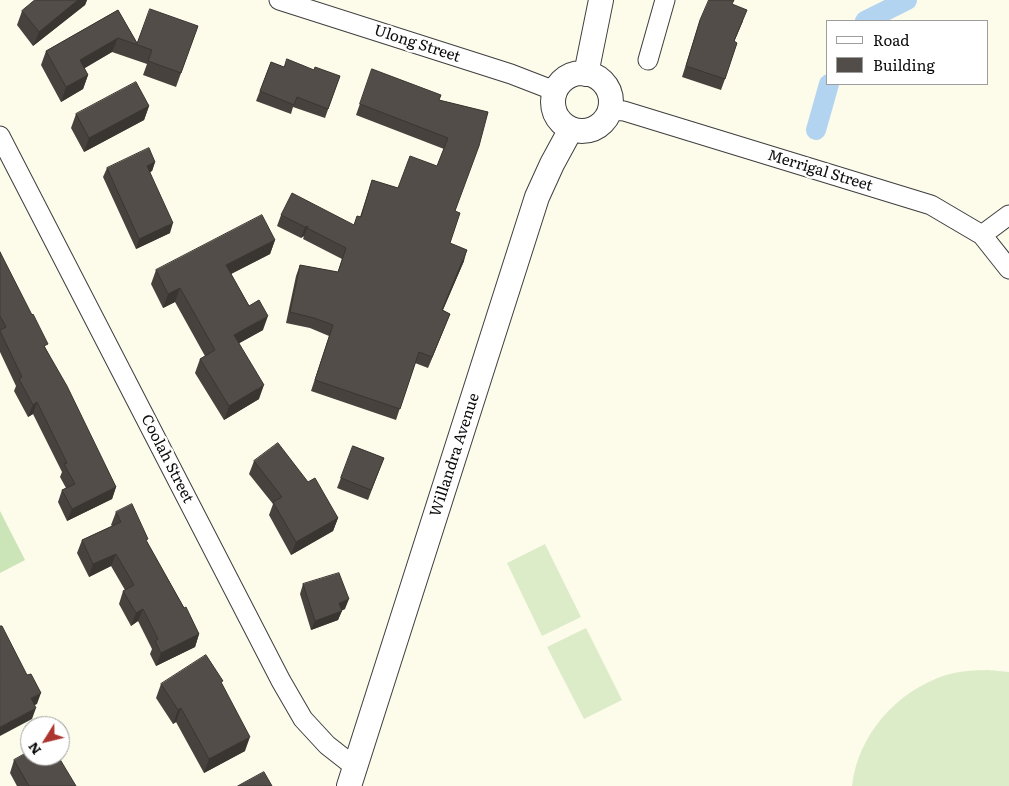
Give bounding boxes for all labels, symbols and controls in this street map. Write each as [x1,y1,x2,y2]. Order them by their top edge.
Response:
legend [826,20,989,85]
street label: Ulong Street [371,22,463,66]
text: Road [873,28,909,51]
text: Building [873,53,935,76]
street label: Merrigal Street [765,146,875,196]
street label: Willandra Avenue [427,391,483,519]
street label: Coolah Street [137,412,197,506]
north arrow [20,716,70,766]
text: N [22,739,45,760]

